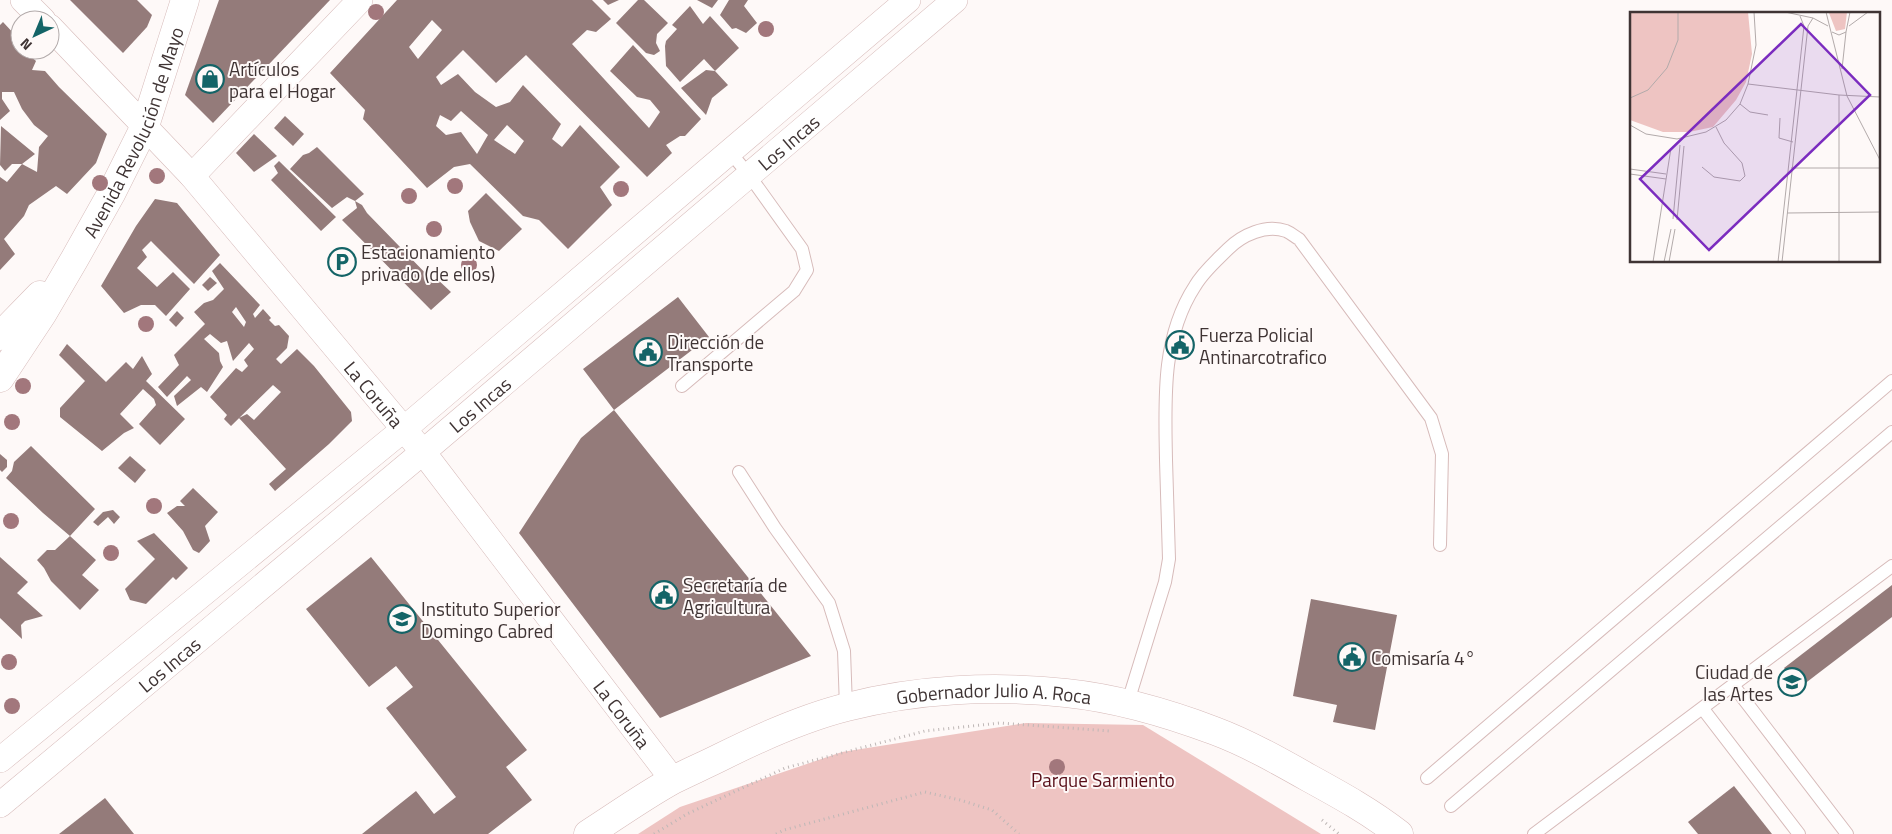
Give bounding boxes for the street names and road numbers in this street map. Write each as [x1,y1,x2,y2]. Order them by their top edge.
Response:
street label: Avenida Revolución de Mayo [75,23,190,243]
street label: Los Incas [751,107,826,177]
street label: La Coruña [338,354,411,434]
street label: Los Incas [442,369,517,439]
street label: Los Incas [131,629,207,699]
street label: La Coruña [587,673,658,755]
street label: Gobernador Julio A. Roca [894,675,1094,711]

